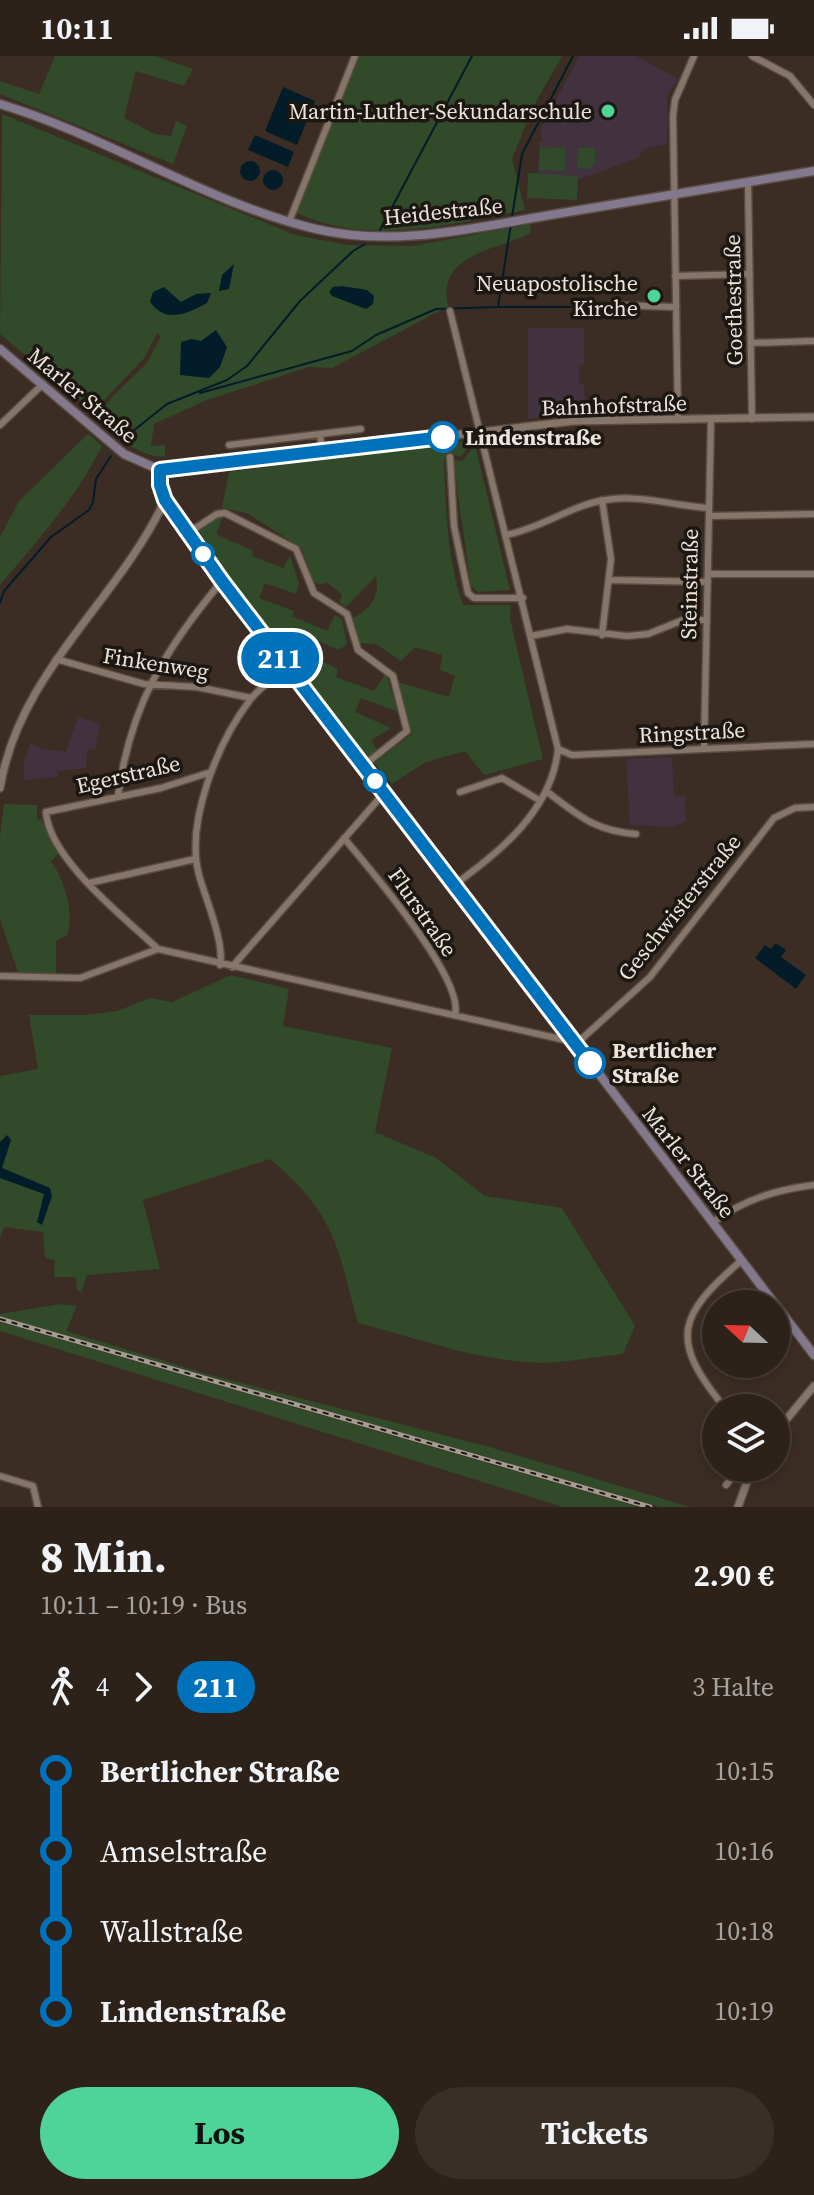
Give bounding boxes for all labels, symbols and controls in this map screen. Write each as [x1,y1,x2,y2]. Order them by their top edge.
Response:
text: 10:11 [40,8,114,49]
place label: Martin-Luther-Sekundarschule [289,96,592,126]
marker: Martin-Luther-Sekundarschule [599,102,617,120]
street label: Heidestraße [382,190,504,232]
street label: Goethestraße [717,234,749,366]
place label: Neuapostolische Kirche [476,268,638,323]
marker: Neuapostolische Kirche [645,287,663,305]
street label: Marler Straße [22,340,144,450]
street label: Bahnhofstraße [541,387,687,423]
marker: Lindenstraße [428,422,458,452]
place label: Lindenstraße [465,422,602,452]
street label: Steinstraße [673,528,705,640]
unlabelled marker [192,543,214,565]
line badge: 211 [234,632,326,684]
text: 211 [257,639,303,677]
street label: Finkenweg [101,640,211,686]
street label: Ringstraße [638,714,746,750]
street label: Egerstraße [73,747,183,801]
unlabelled marker [364,770,386,792]
street label: Geschwisterstraße [611,827,747,987]
street label: Flurstraße [381,862,465,962]
place label: Bertlicher Straße [612,1035,717,1090]
marker: Bertlicher Straße [575,1048,605,1078]
street label: Marler Straße [636,1100,742,1224]
north arrow [702,1290,790,1378]
map controls [702,1290,790,1482]
button: layers [702,1394,790,1482]
text: 8 Min. [40,1526,167,1587]
text: 2.90 € [694,1555,774,1596]
text: 10:11 – 10:19 · Bus [40,1587,247,1623]
icon: walk [40,1665,84,1709]
icon: forward [121,1665,165,1709]
text: 211 [193,1668,239,1706]
text: 4 [96,1669,109,1705]
text: 3 Halte [692,1669,774,1705]
text: Bertlicher Straße [100,1751,340,1792]
text: 10:15 [714,1753,774,1789]
text: Amselstraße [100,1831,267,1872]
text: 10:16 [714,1833,774,1869]
text: Wallstraße [100,1911,243,1952]
text: 10:18 [714,1913,774,1949]
text: Lindenstraße [100,1991,286,2032]
text: 10:19 [714,1993,774,2029]
button: Los [40,2087,399,2179]
button: Tickets [415,2087,774,2179]

